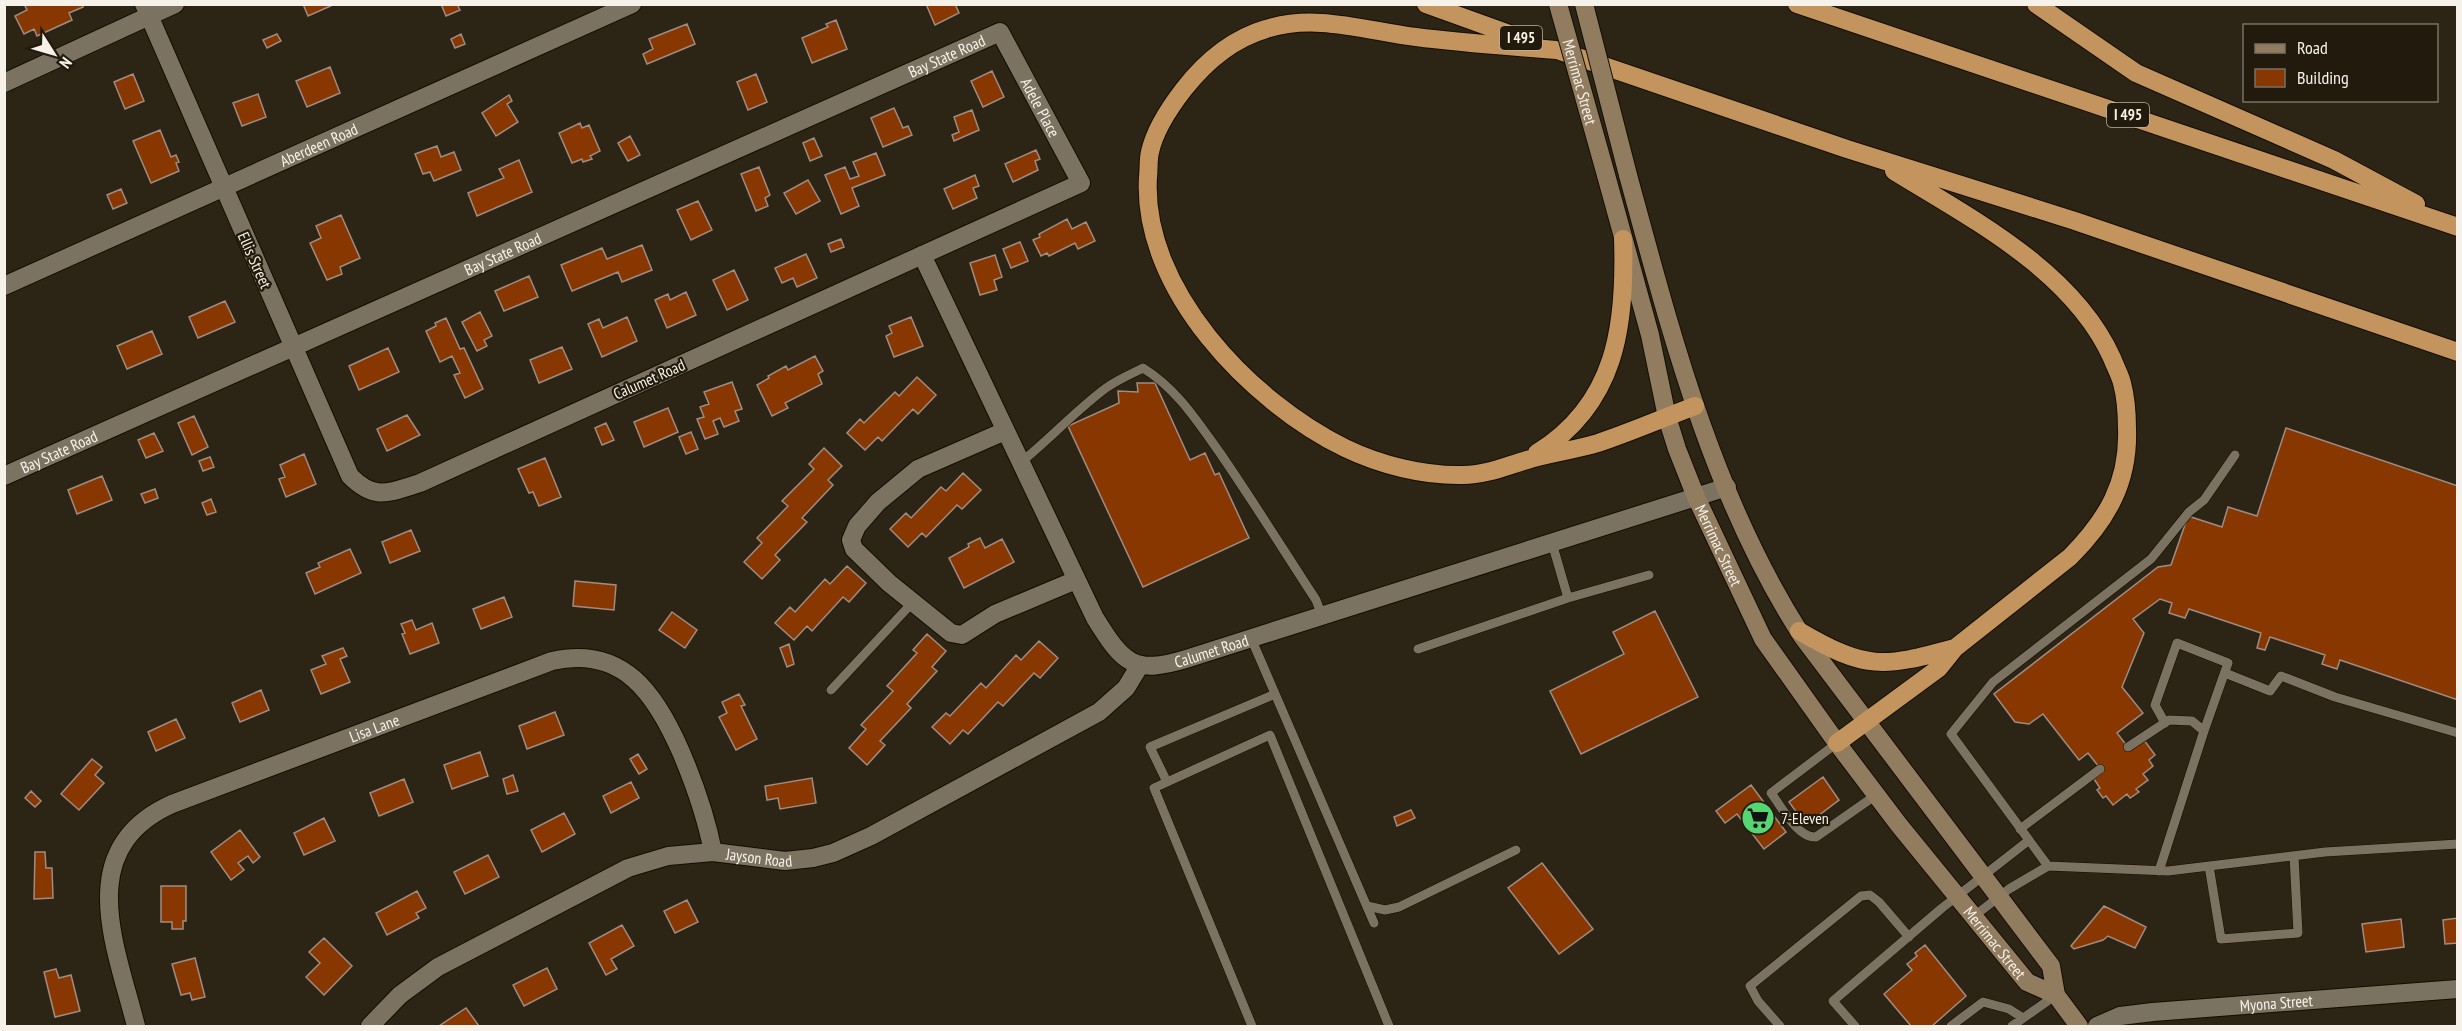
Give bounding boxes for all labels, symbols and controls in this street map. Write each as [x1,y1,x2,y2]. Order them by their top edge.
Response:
north arrow [24,24,84,84]
legend [2243,24,2438,102]
road number: I 495 [1500,26,1542,50]
street label: Bay State Road [905,30,988,82]
text: Road [2297,36,2328,59]
street label: Merrimac Street [1558,37,1602,128]
text: N [55,54,77,72]
text: Building [2297,66,2349,89]
street label: Adele Place [1016,74,1064,140]
road number: I 495 [2107,103,2149,127]
street label: Aberdeen Road [277,118,361,171]
street label: Bay State Road [461,228,544,280]
street label: Ellis Street [234,229,277,292]
street label: Calumet Road [610,354,688,404]
street label: Bay State Road [17,426,100,477]
street label: Merrimac Street [1691,501,1747,590]
street label: Calumet Road [1172,630,1251,672]
street label: Lisa Lane [346,709,402,746]
supermarket icon: 7-Eleven [1740,800,1776,836]
place label: 7-Eleven [1781,808,1829,828]
street label: Jayson Road [724,844,793,871]
street label: Merrimac Street [1959,902,2031,983]
street label: Myona Street [2239,990,2314,1015]

